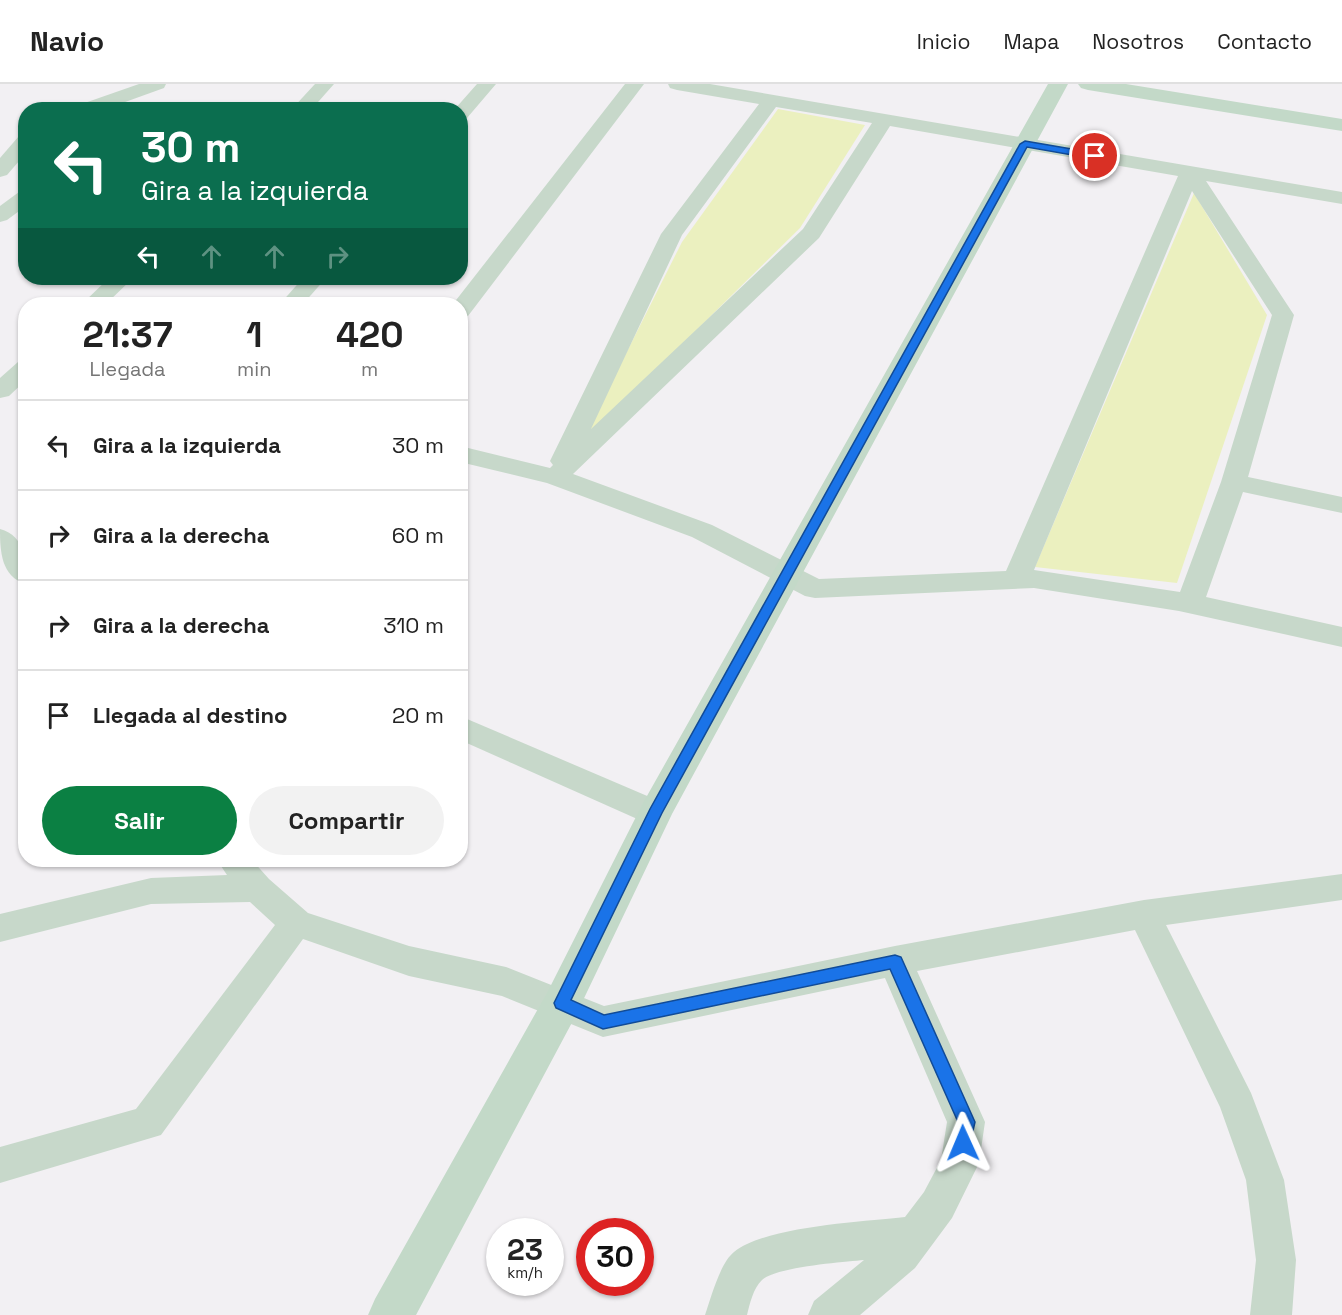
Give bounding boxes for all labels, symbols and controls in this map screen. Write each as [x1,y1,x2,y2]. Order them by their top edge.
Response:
text: Navio [30,23,104,59]
text: Inicio [917,28,971,55]
text: Mapa [1004,28,1059,55]
text: Nosotros [1092,28,1184,55]
text: Contacto [1217,28,1312,55]
text: 30 m [141,121,240,174]
icon: left [42,126,120,204]
pin [1069,130,1120,181]
icon: arrive [1078,139,1111,172]
text: Gira a la izquierda [141,173,368,208]
icon: left [132,240,165,273]
icon: ahead [195,240,228,273]
icon: ahead [258,240,291,273]
icon: right [321,240,354,273]
text: 21:37 [82,312,173,358]
text: 1 [246,312,262,358]
text: 420 [336,312,404,358]
text: Llegada [89,356,166,382]
text: min [237,356,271,382]
text: m [361,356,378,382]
icon: left [42,429,75,462]
text: Gira a la izquierda [93,431,281,459]
text: 30 m [392,431,444,459]
icon: right [42,519,75,552]
text: Gira a la derecha [93,521,270,549]
text: 60 m [392,521,444,549]
icon: right [42,609,75,642]
text: Gira a la derecha [93,611,270,639]
text: 310 m [383,611,444,639]
icon: arrive [42,699,75,732]
text: Llegada al destino [93,701,287,729]
text: 20 m [392,701,444,729]
button: Salir [42,786,237,855]
button: Compartir [249,786,444,855]
position arrow [931,1111,995,1175]
speed limit sign: 30 [576,1218,654,1296]
text: 23 [507,1230,543,1269]
text: km/h [507,1263,543,1282]

